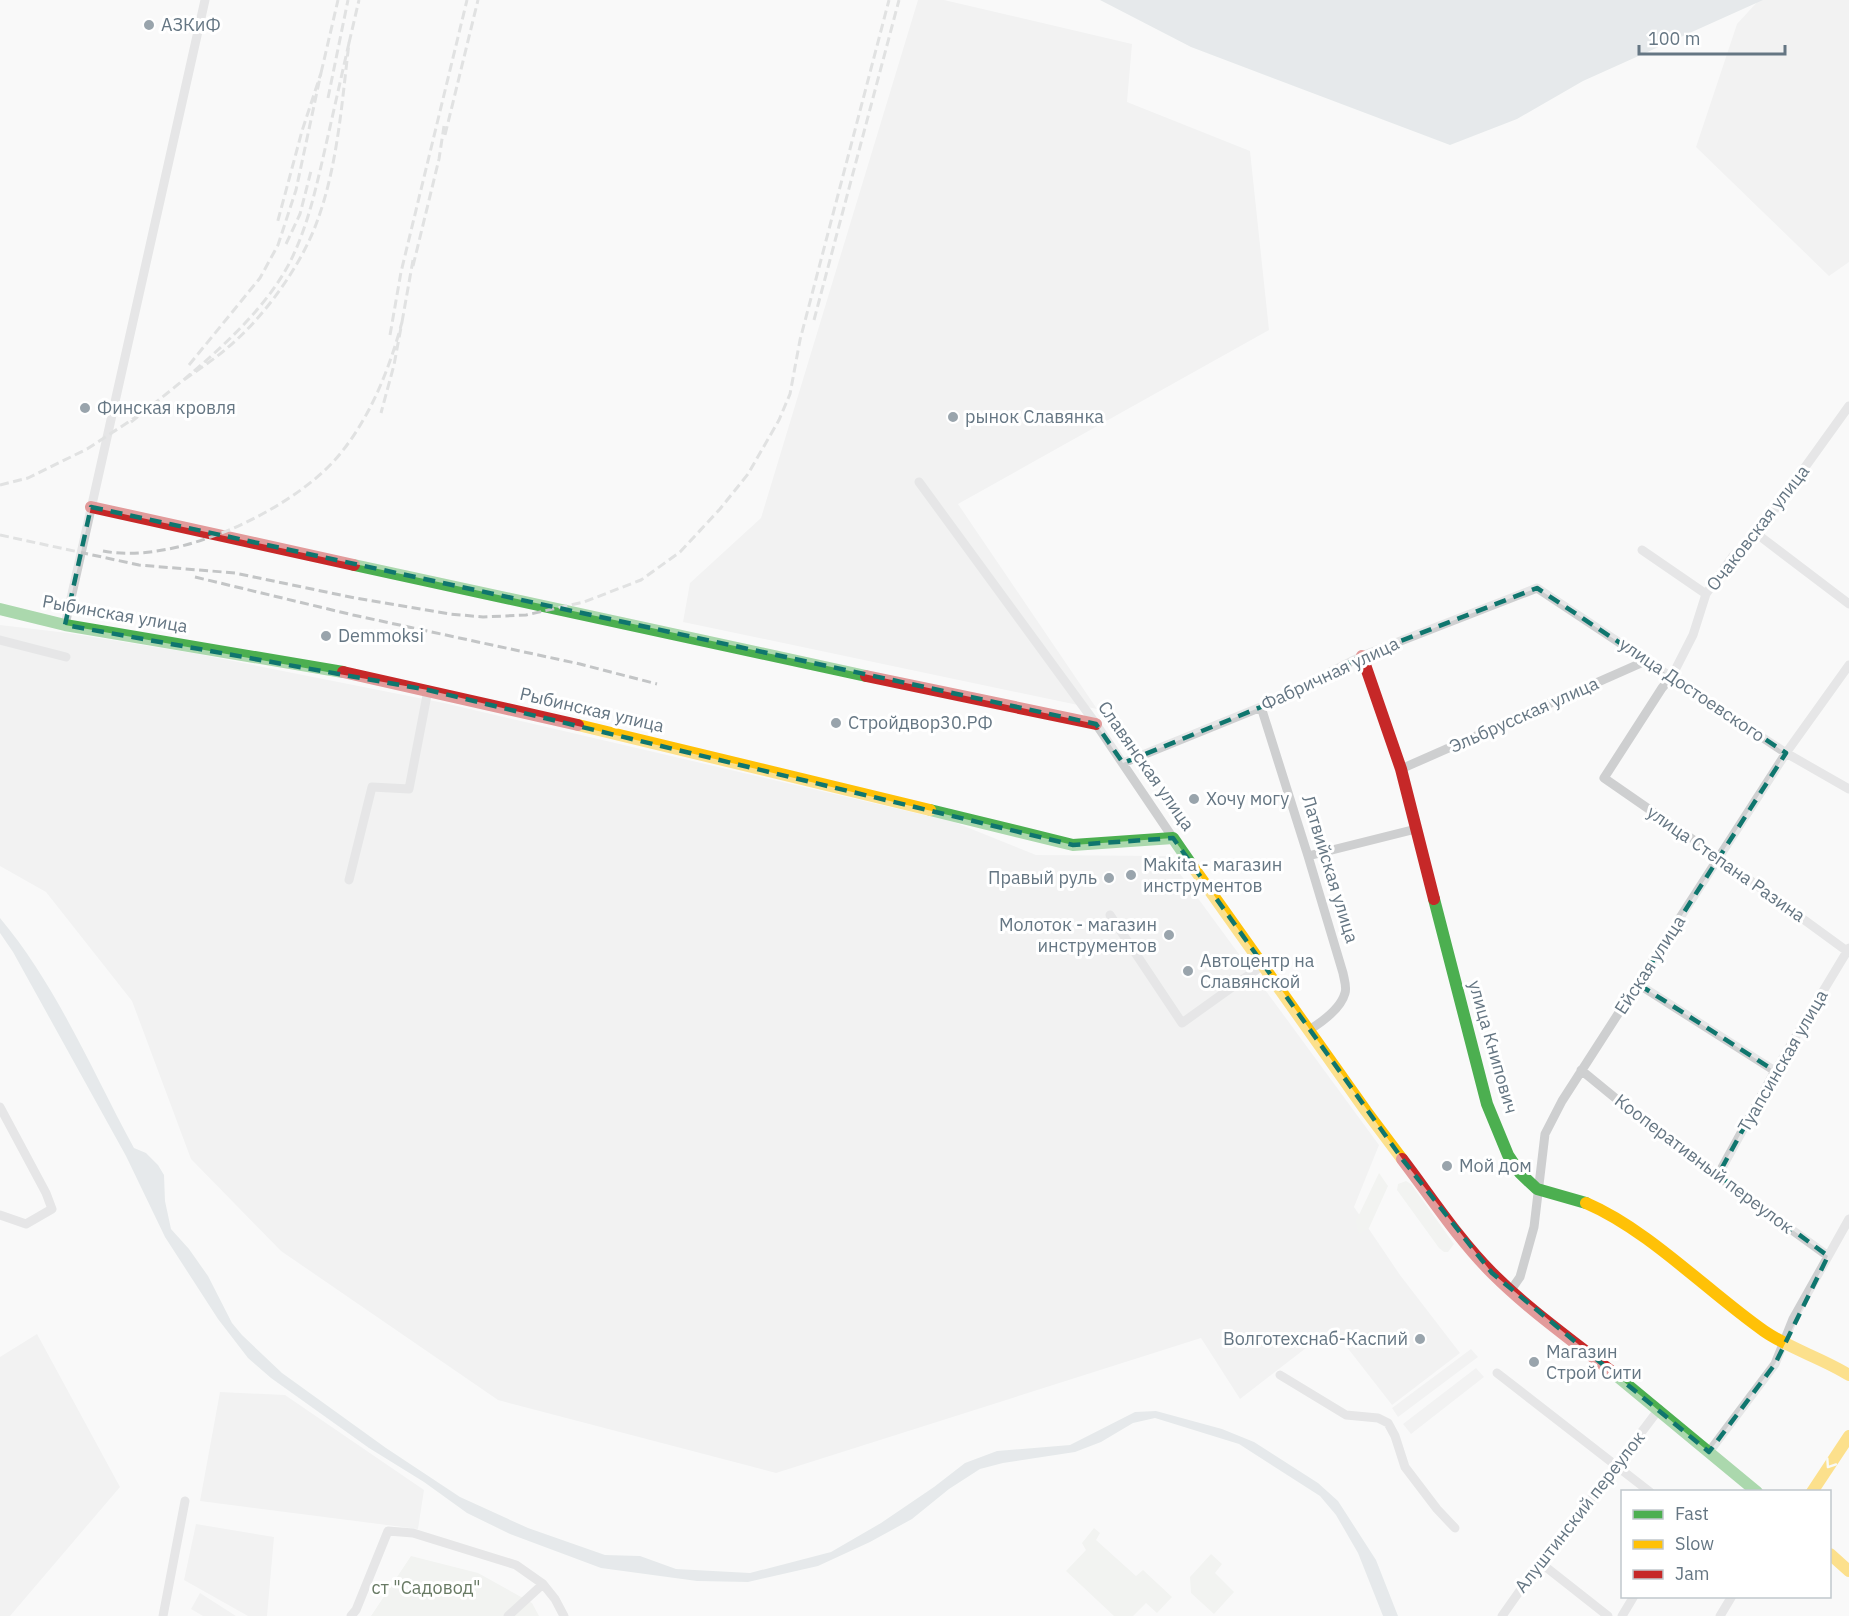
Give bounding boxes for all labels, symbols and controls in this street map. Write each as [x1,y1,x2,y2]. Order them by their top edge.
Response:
place label: АЗКиФ [161,13,221,36]
marker: АЗКиФ [142,18,156,32]
scale bar [1639,18,1784,56]
text: 100 m [1648,27,1700,50]
place label: Финская кровля [97,396,236,419]
marker: Финская кровля [78,401,92,415]
place label: рынок Славянка [965,405,1104,428]
marker: рынок Славянка [946,410,960,424]
street label: Очаковская улица [1701,460,1814,595]
street label: Рыбинская улица [41,589,190,638]
place label: Demmoksi [338,624,424,647]
marker: Demmoksi [319,629,333,643]
street label: Фабричная улица [1257,631,1403,716]
street label: улица Достоевского [1615,632,1770,747]
street label: Эльбрусская улица [1446,671,1602,758]
street label: Рыбинская улица [518,682,667,737]
street label: Славянская улица [1093,696,1200,835]
place label: Стройдвор30.РФ [848,711,993,734]
marker: Стройдвор30.РФ [829,716,843,730]
place label: Хочу могу [1206,787,1289,810]
marker: Хочу могу [1187,792,1201,806]
street label: Латвийская улица [1297,792,1364,946]
street label: улица Степана Разина [1643,800,1810,927]
place label: Makita - магазин инструментов [1143,853,1282,897]
place label: Правый руль [988,866,1097,889]
marker: Makita - магазин инструментов [1124,868,1138,882]
marker: Правый руль [1102,871,1116,885]
street label: Ейская улица [1609,911,1690,1018]
place label: Молоток - магазин инструментов [999,913,1157,957]
marker: Молоток - магазин инструментов [1162,928,1176,942]
place label: Автоцентр на Славянской [1200,949,1315,993]
marker: Автоцентр на Славянской [1181,964,1195,978]
street label: улица Книпович [1463,978,1524,1116]
street label: Туапсинская улица [1732,985,1833,1136]
street label: Кооперативный переулок [1610,1089,1799,1239]
place label: Мой дом [1459,1154,1532,1177]
marker: Мой дом [1440,1159,1454,1173]
place label: Волготехснаб-Каспий [1223,1327,1408,1350]
marker: Волготехснаб-Каспий [1413,1332,1427,1346]
place label: Магазин Строй Сити [1546,1340,1642,1384]
marker: Магазин Строй Сити [1527,1355,1541,1369]
street label: Алуштинский переулок [1509,1426,1650,1597]
one-way arrow [1827,1457,1838,1468]
legend [1621,1490,1831,1598]
text: Fast [1675,1502,1709,1525]
text: Slow [1675,1532,1714,1555]
text: Jam [1675,1562,1710,1585]
park label: ст "Садовод" [371,1576,481,1599]

